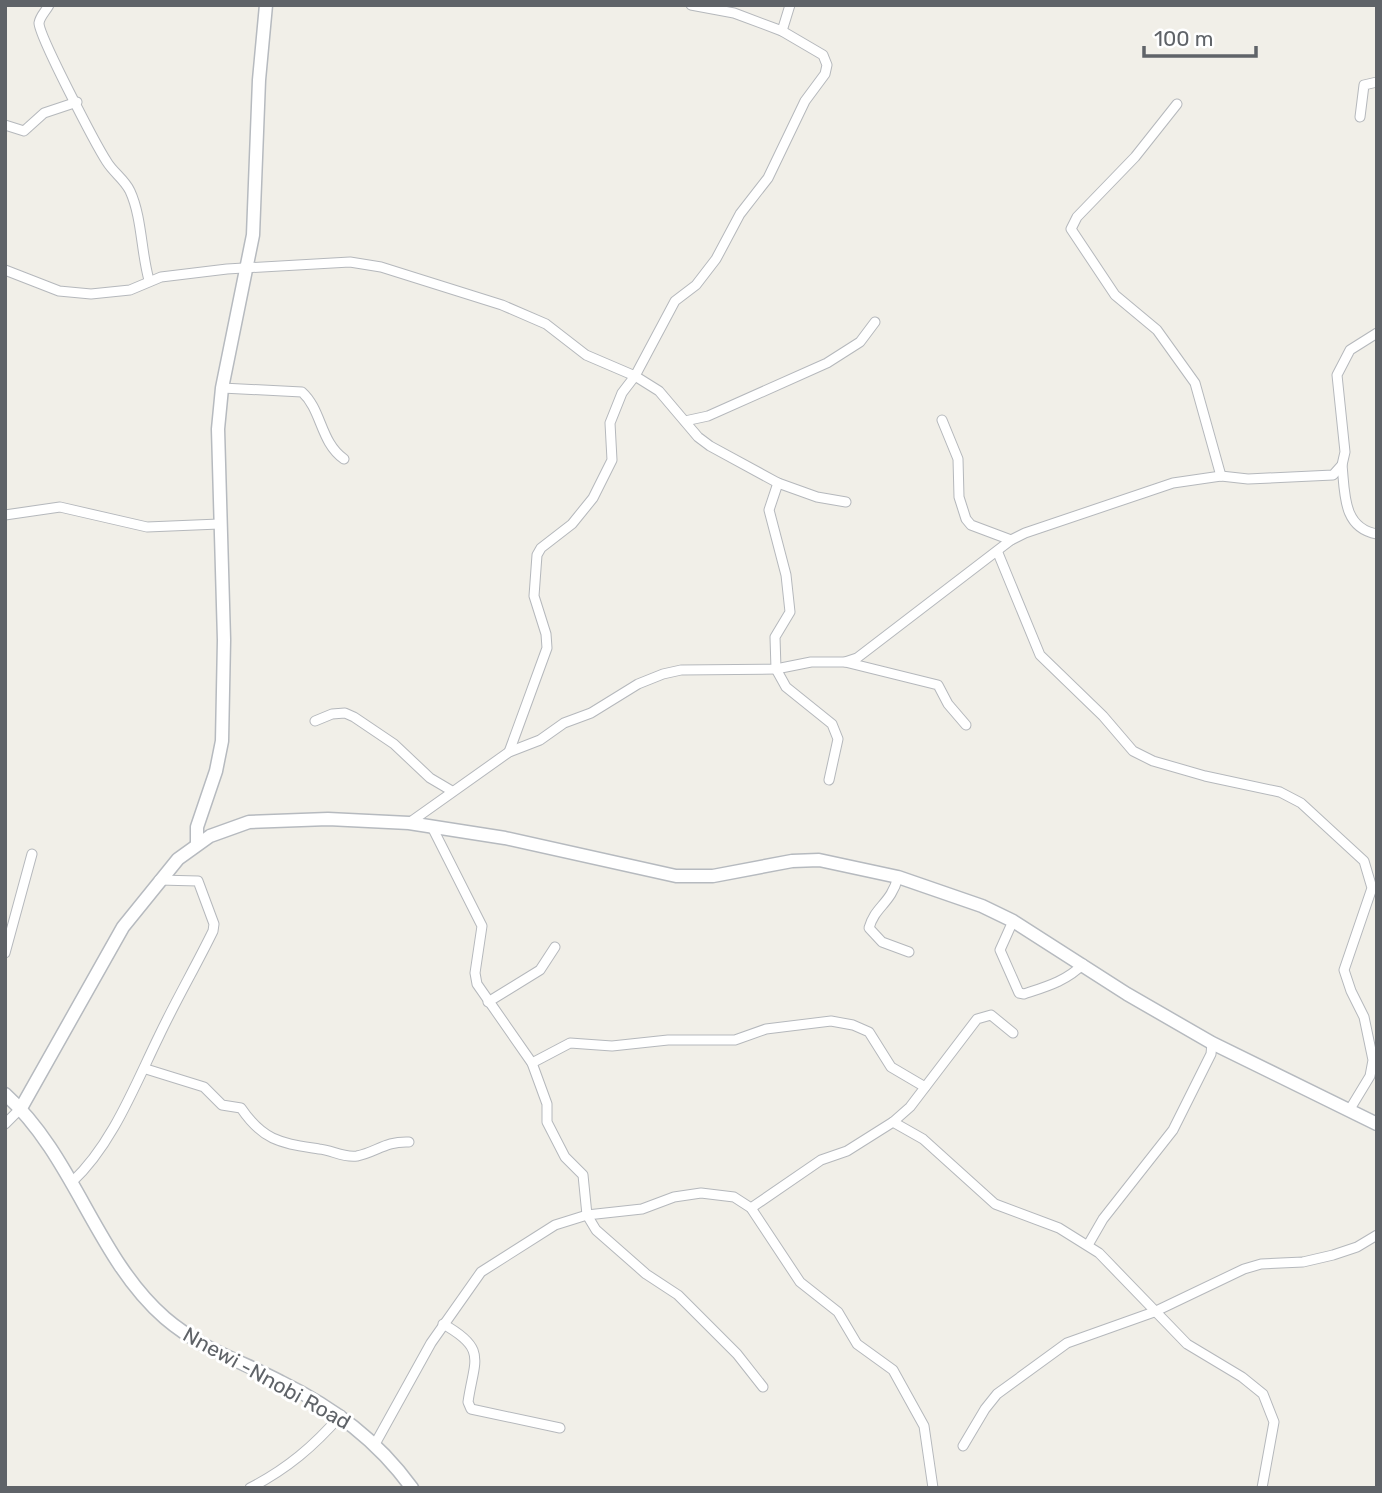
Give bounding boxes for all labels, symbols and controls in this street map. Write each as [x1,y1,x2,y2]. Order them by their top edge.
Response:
scale bar [1144,14,1256,58]
text: 100 m [1154,26,1213,51]
street label: Nnewi -Nnobi Road [179,1322,355,1434]

